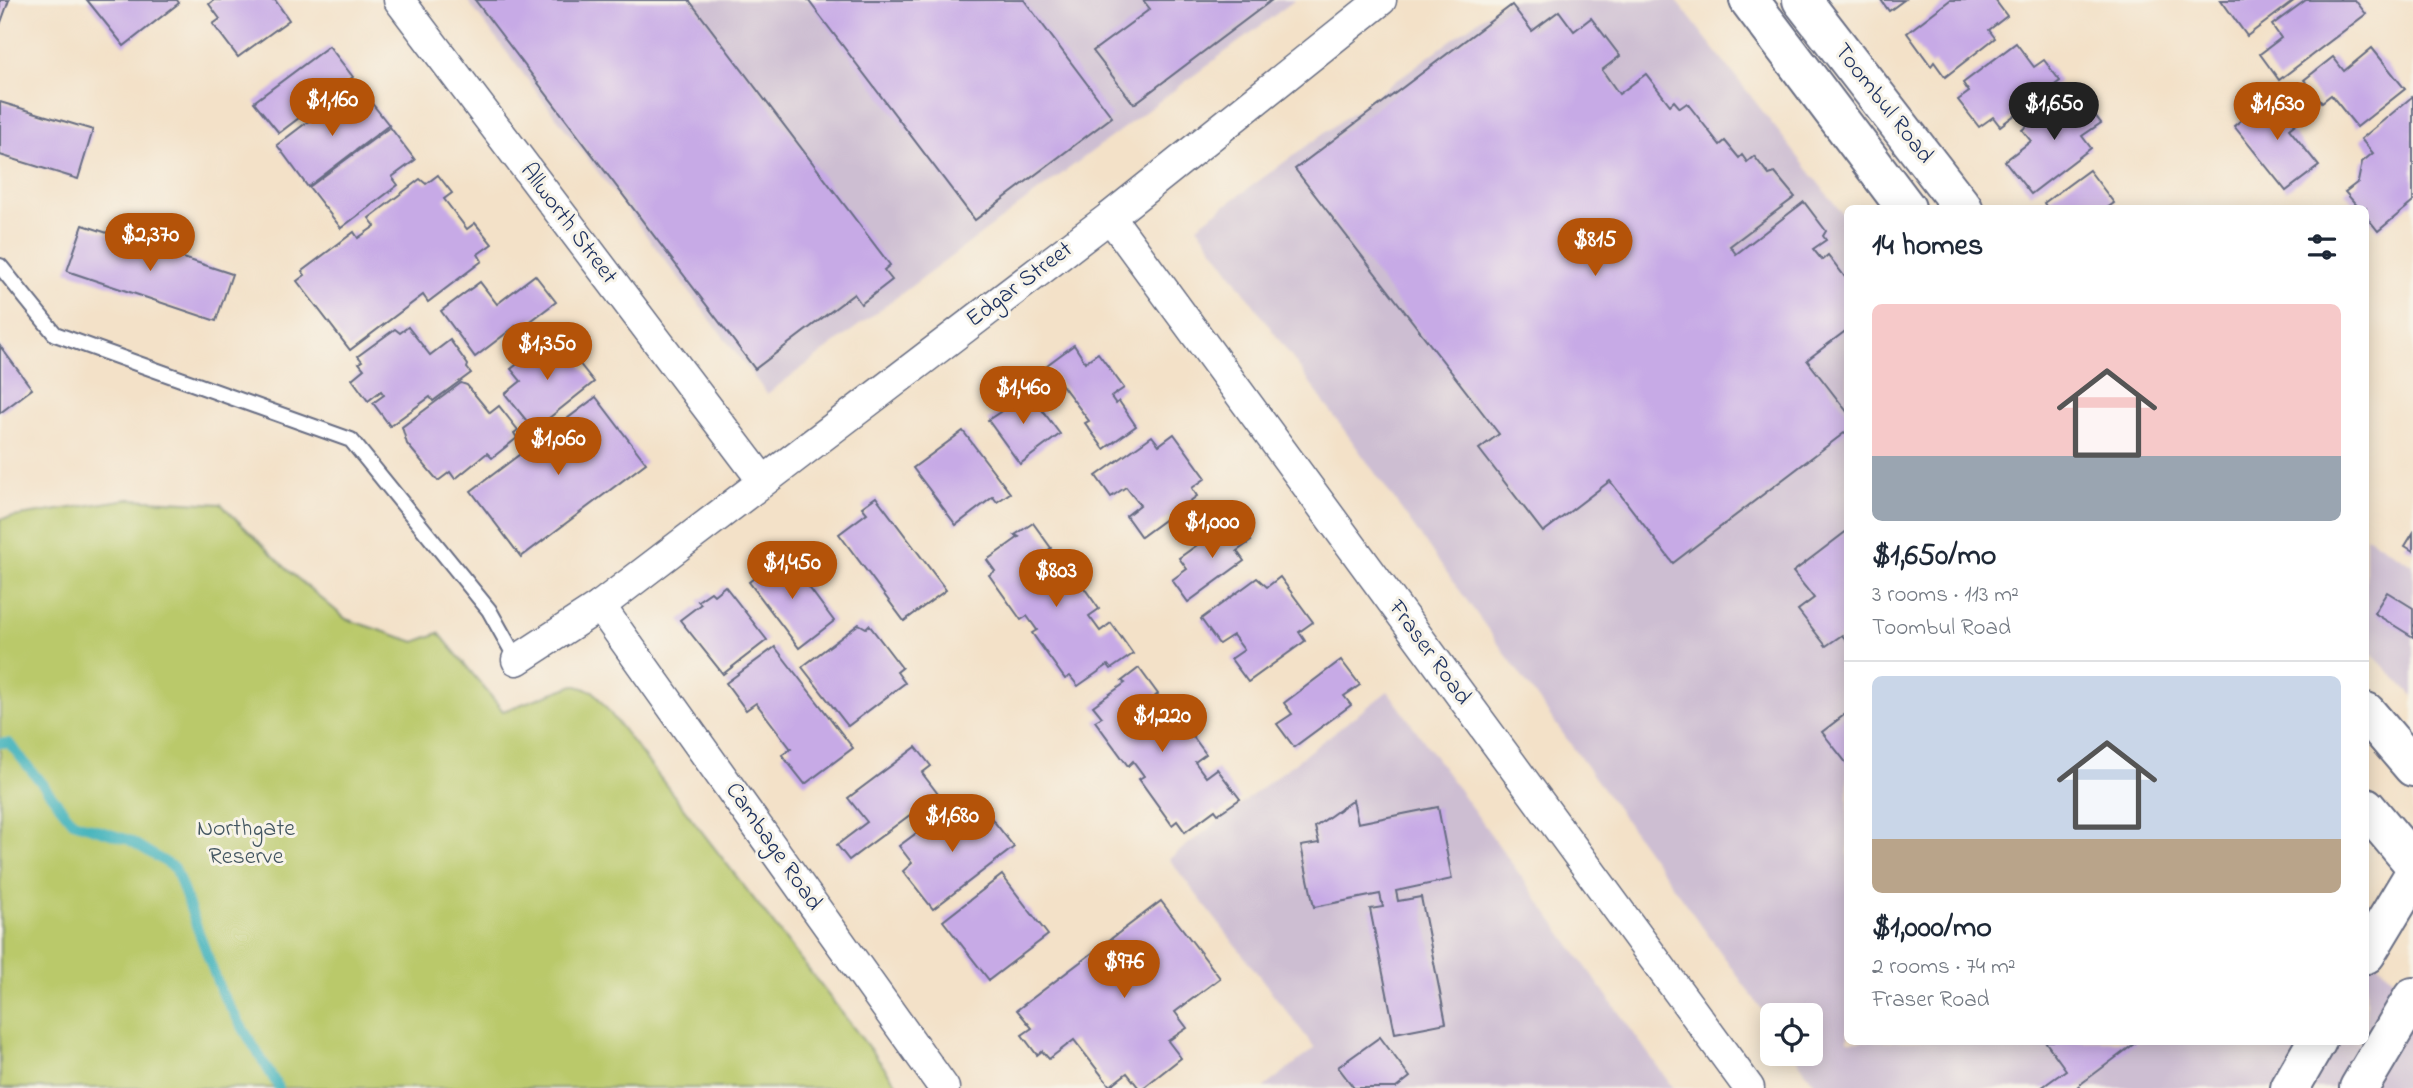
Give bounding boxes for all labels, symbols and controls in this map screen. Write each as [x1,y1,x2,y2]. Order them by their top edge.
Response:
street label: Toombul Road [1825,36,1942,172]
pin: $1,160 [275,78,389,138]
pin: $1,650 [1997,82,2111,142]
pin: $1,630 [2220,82,2334,142]
text: $1,160 [306,84,358,117]
text: $1,650 [2025,88,2083,121]
text: $1,630 [2250,88,2304,121]
street label: Allworth Street [511,156,625,292]
pin: $2,370 [93,214,207,273]
pin: $815 [1554,218,1636,278]
text: $2,370 [121,219,179,252]
text: $815 [1573,224,1617,257]
text: 14 homes [1872,225,1983,269]
icon: filters [2303,228,2341,266]
street label: Edgar Street [959,233,1081,337]
pin: $1,350 [490,322,604,382]
text: $1,350 [518,328,576,361]
icon: home [2044,350,2170,476]
pin: $1,460 [966,366,1080,426]
text: $1,460 [996,372,1050,405]
pin: $1,060 [501,418,615,477]
text: $1,060 [530,423,586,456]
pin: $1,000 [1155,500,1269,560]
text: $1,000 [1185,506,1240,539]
text: $1,650/mo [1872,535,1996,579]
pin: $1,450 [735,542,849,601]
text: $1,450 [763,547,821,580]
pin: $803 [1015,550,1097,609]
text: $803 [1035,555,1077,588]
text: 3 rooms · 113 m² [1872,579,2019,612]
street label: Fraser Road [1378,592,1480,713]
text: Toombul Road [1872,612,2011,645]
pin: $1,220 [1105,694,1219,754]
text: $1,220 [1133,700,1191,733]
icon: home [2044,722,2170,848]
street label: Cambage Road [716,775,831,919]
pin: $1,680 [895,794,1009,854]
text: $1,680 [925,800,979,833]
park label: Northgate Reserve [197,812,295,875]
text: $1,000/mo [1872,907,1992,951]
pin: $976 [1083,940,1165,1000]
text: $976 [1104,946,1144,979]
text: 2 rooms · 74 m² [1872,951,2016,984]
text: Fraser Road [1872,984,1990,1017]
map controls [1760,1003,1823,1066]
button: locate [1760,1003,1823,1066]

